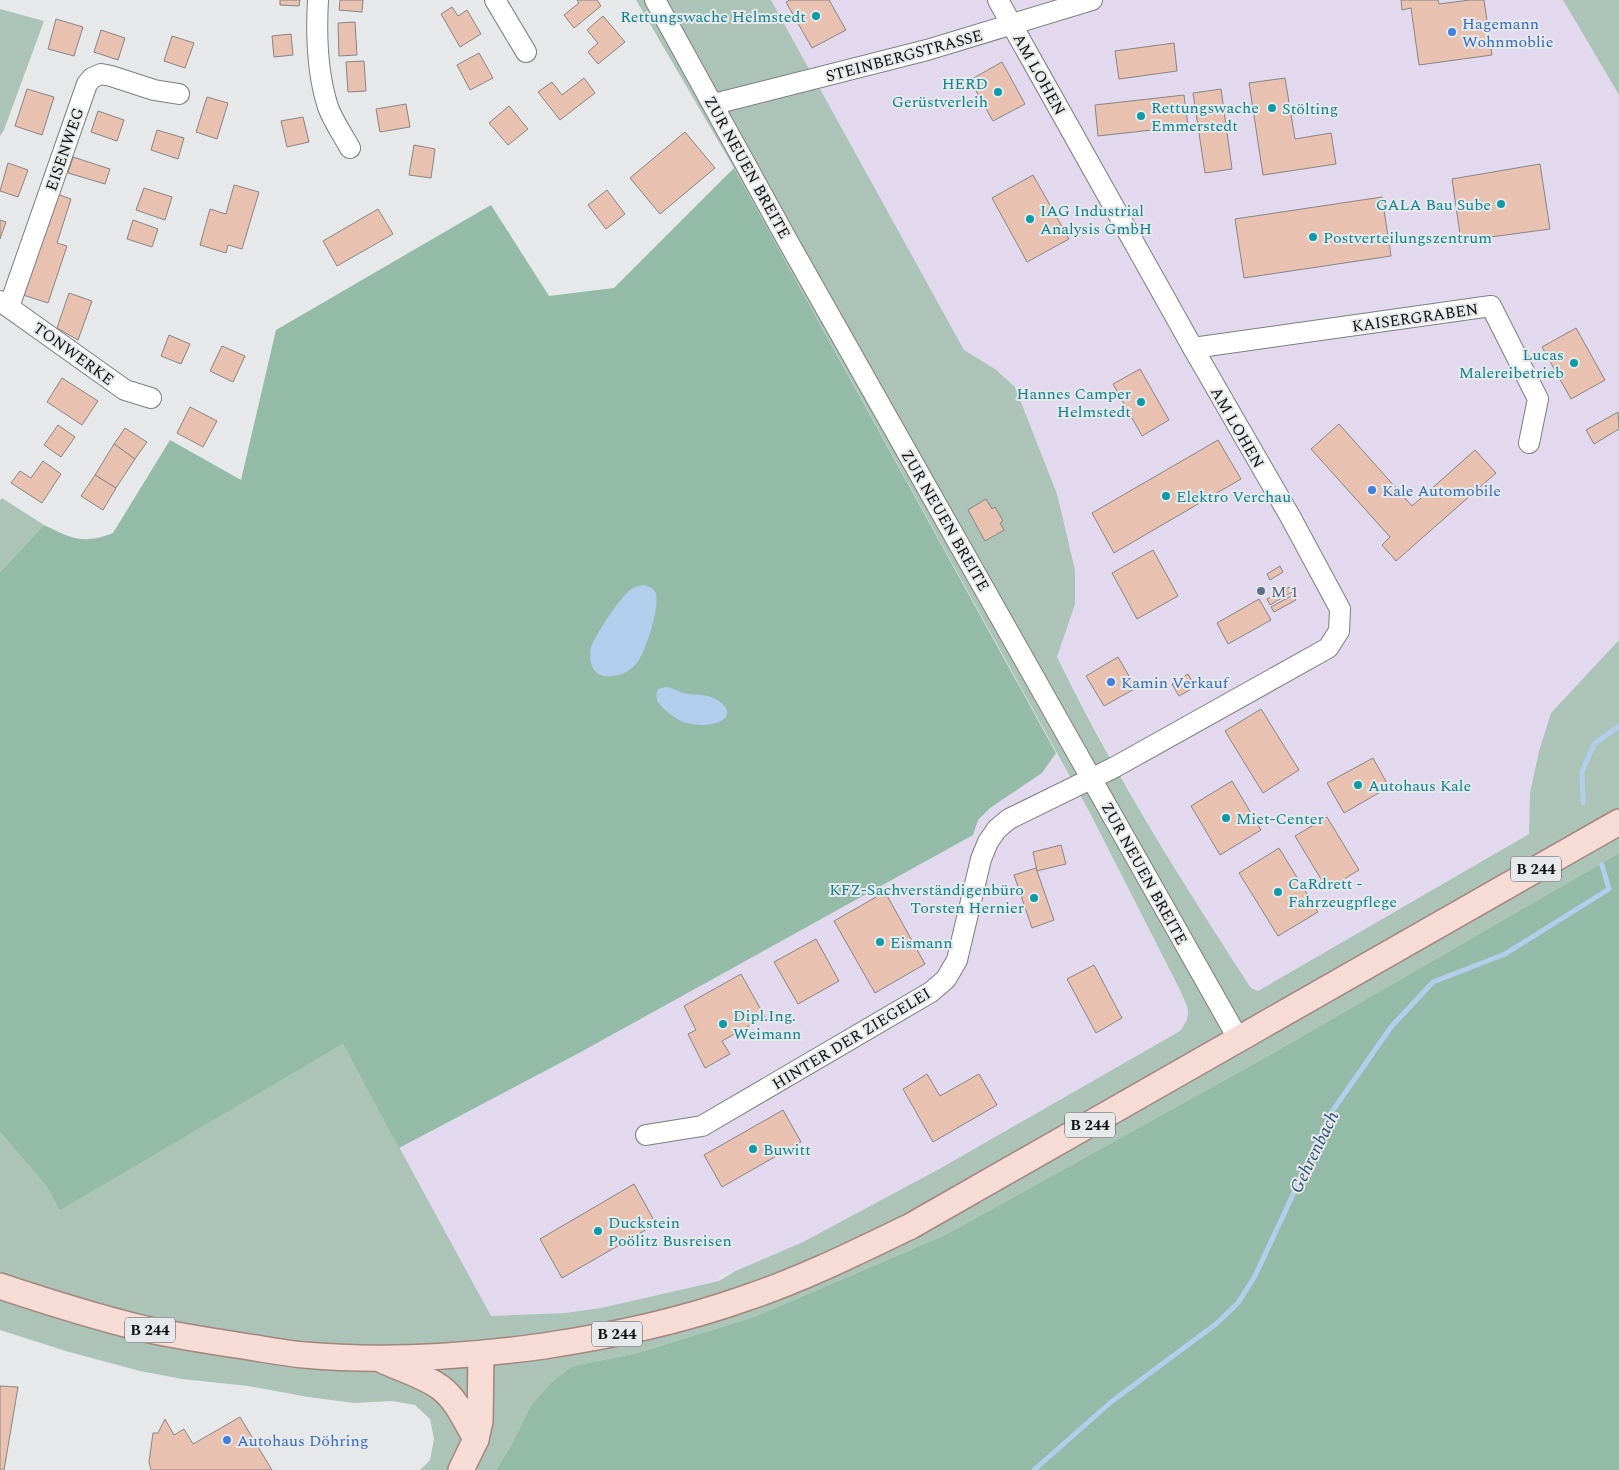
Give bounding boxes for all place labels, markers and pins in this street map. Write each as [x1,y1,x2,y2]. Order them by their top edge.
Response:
place label: Rettungswache Helmstedt [620,5,806,29]
marker: Rettungswache Helmstedt [810,10,822,22]
place label: Hagemann Wohnmoblie [1462,12,1553,54]
marker: Hagemann Wohnmoblie [1446,26,1458,38]
place label: HERD Gerüstverleih [892,72,988,114]
marker: HERD Gerüstverleih [992,86,1004,98]
place label: Rettungswache Emmerstedt [1151,96,1259,138]
place label: Stölting [1282,97,1338,121]
marker: Stölting [1266,102,1278,114]
marker: Rettungswache Emmerstedt [1135,110,1147,122]
place label: GALA Bau Sube [1376,193,1491,217]
marker: GALA Bau Sube [1495,198,1507,210]
place label: IAG Industrial Analysis GmbH [1040,199,1152,241]
marker: IAG Industrial Analysis GmbH [1024,213,1036,225]
place label: Postverteilungszentrum [1323,226,1492,250]
marker: Postverteilungszentrum [1307,231,1319,243]
place label: Lucas Malereibetrieb [1459,343,1564,385]
marker: Lucas Malereibetrieb [1568,357,1580,369]
place label: Hannes Camper Helmstedt [1016,382,1131,424]
marker: Hannes Camper Helmstedt [1135,396,1147,408]
place label: Kale Automobile [1382,479,1501,503]
marker: Kale Automobile [1366,484,1378,496]
place label: Elektro Verchau [1176,485,1291,509]
marker: Elektro Verchau [1160,490,1172,502]
place label: M 1 [1271,580,1298,604]
marker: M 1 [1255,585,1267,597]
place label: Kamin Verkauf [1121,671,1230,695]
marker: Kamin Verkauf [1105,676,1117,688]
place label: Autohaus Kale [1368,774,1471,798]
marker: Autohaus Kale [1352,779,1364,791]
place label: Miet-Center [1236,807,1324,831]
marker: Miet-Center [1220,812,1232,824]
place label: CaRdrett - Fahrzeugpflege [1288,872,1397,914]
place label: KFZ-Sachverständigenbüro Torsten Hernier [829,878,1024,920]
marker: CaRdrett - Fahrzeugpflege [1272,886,1284,898]
marker: KFZ-Sachverständigenbüro Torsten Hernier [1028,892,1040,904]
place label: Eismann [890,931,952,955]
marker: Eismann [874,936,886,948]
place label: Dipl.Ing. Weimann [733,1004,801,1046]
marker: Dipl.Ing. Weimann [717,1018,729,1030]
place label: Buwitt [763,1138,811,1162]
marker: Buwitt [747,1143,759,1155]
place label: Duckstein Poölitz Busreisen [608,1211,732,1253]
marker: Duckstein Poölitz Busreisen [592,1225,604,1237]
place label: Autohaus Döhring [237,1429,369,1453]
marker: Autohaus Döhring [221,1434,233,1446]

